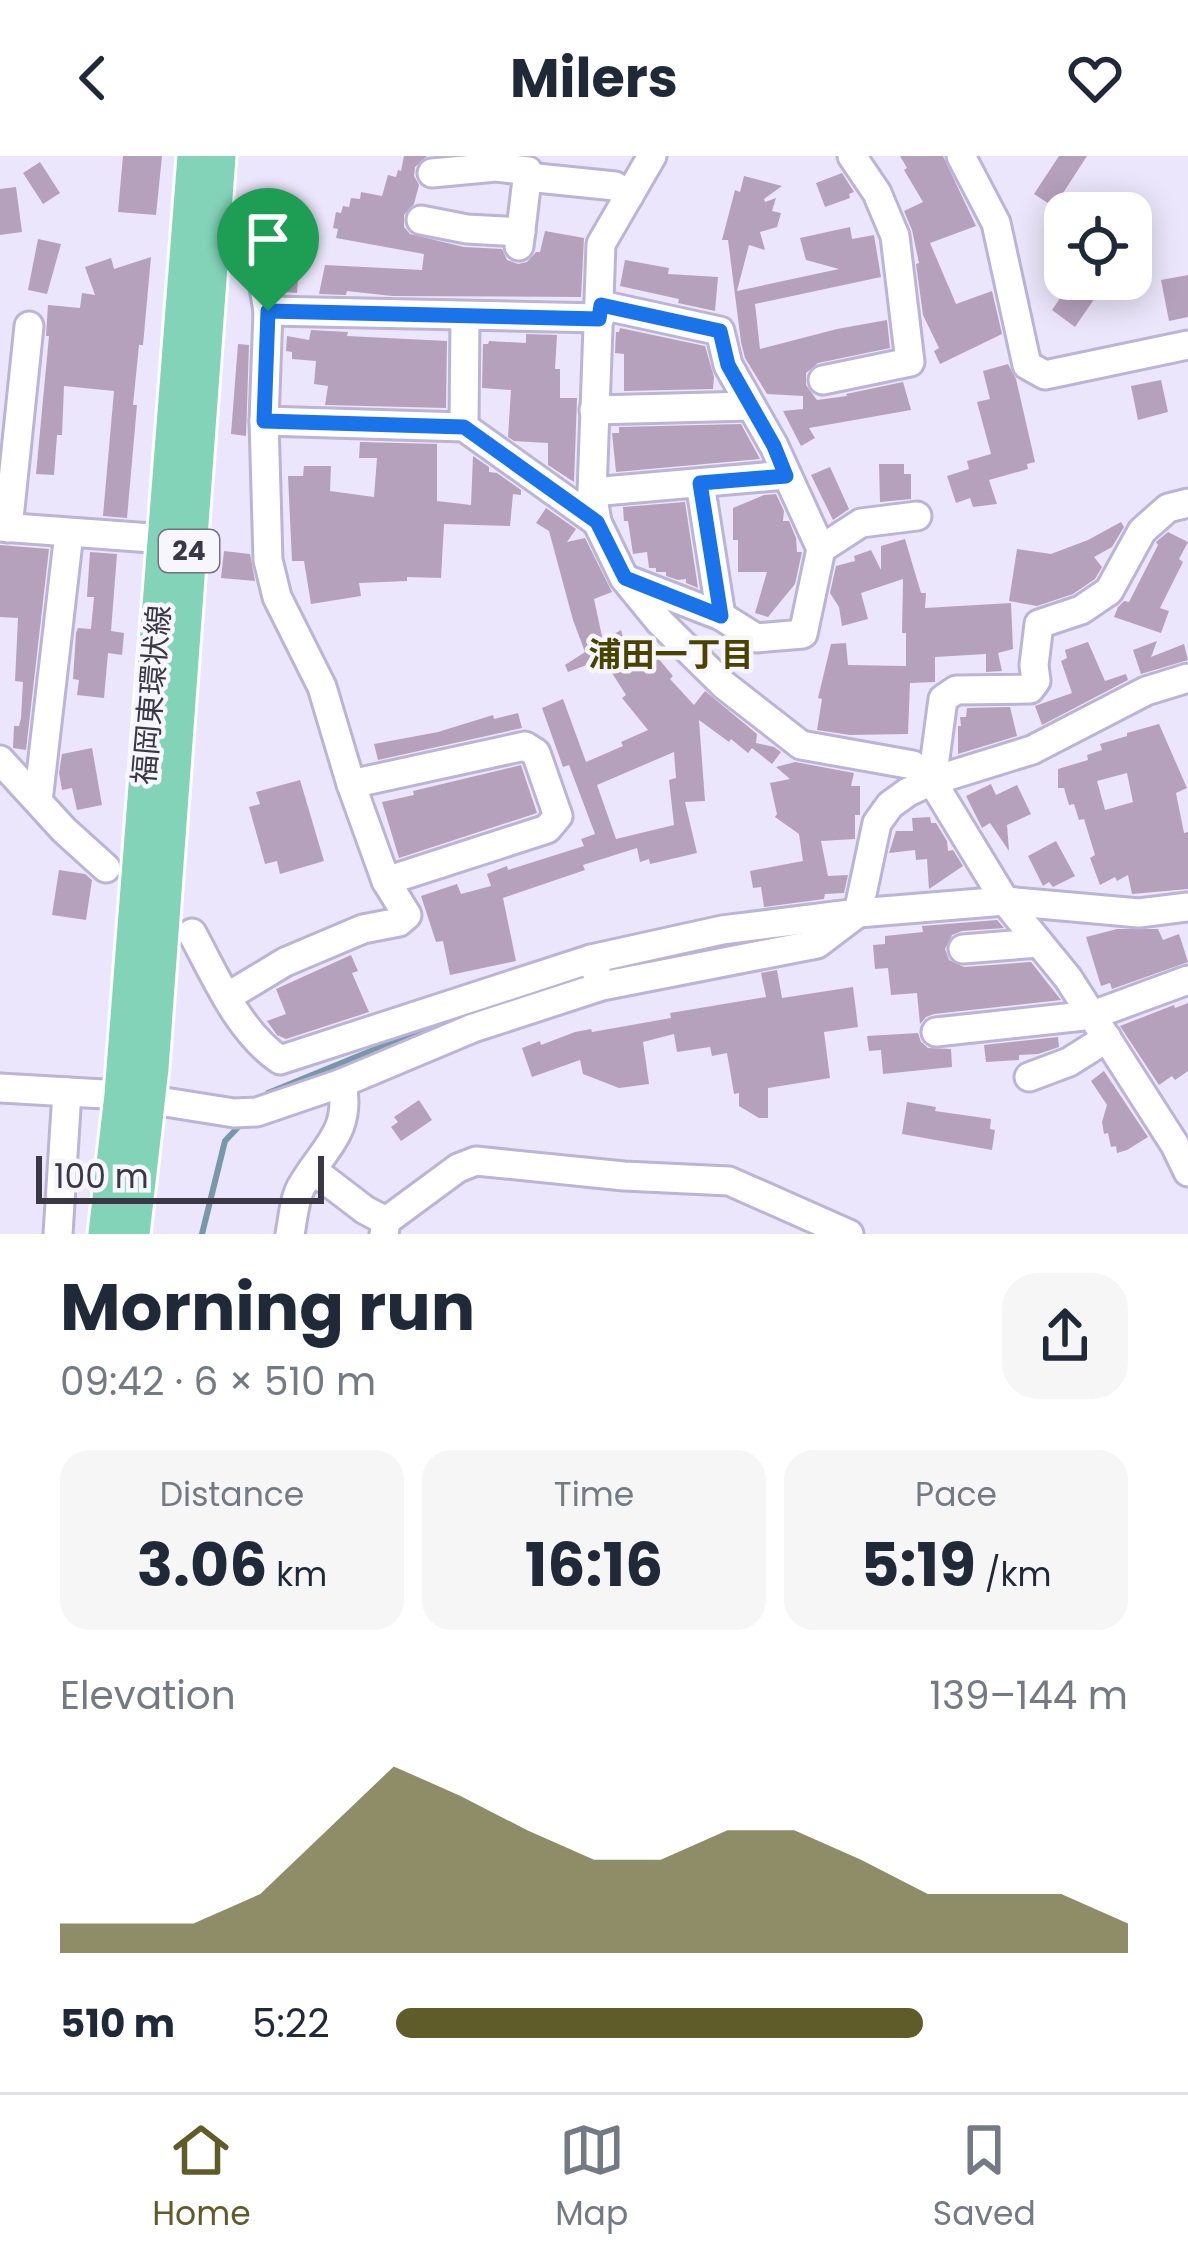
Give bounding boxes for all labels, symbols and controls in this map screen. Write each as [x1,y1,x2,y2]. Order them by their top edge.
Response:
text: Milers [510,40,678,116]
icon: back [60,45,126,111]
icon: heart [1062,45,1128,111]
pin [217,188,319,311]
map controls [1044,192,1152,300]
button: locate [1044,192,1152,300]
icon: arrive [235,206,301,272]
road number: 24 [159,530,219,572]
street label: 福岡東環状線 [122,603,181,786]
district label: 浦田一丁目 [589,631,754,678]
scale bar [36,1150,324,1203]
text: 100 m [54,1153,149,1200]
text: Morning run [60,1261,475,1353]
button: share [1002,1273,1128,1399]
text: 09:42 · 6 × 510 m [60,1354,376,1409]
text: Distance [160,1471,304,1518]
text: Time [554,1471,634,1518]
text: Pace [915,1471,997,1518]
text: 3.06 [137,1523,267,1607]
text: 16:16 [525,1523,663,1607]
text: 5:19 [860,1523,976,1607]
text: km [267,1551,327,1598]
text: /km [976,1551,1052,1598]
text: Elevation [60,1668,236,1723]
text: 139–144 m [929,1668,1128,1723]
text: 510 m [60,1996,175,2051]
text: 5:22 [252,1996,330,2051]
tab: Home [152,2117,251,2239]
tab: Map [555,2117,628,2239]
tab: Saved [933,2117,1036,2239]

